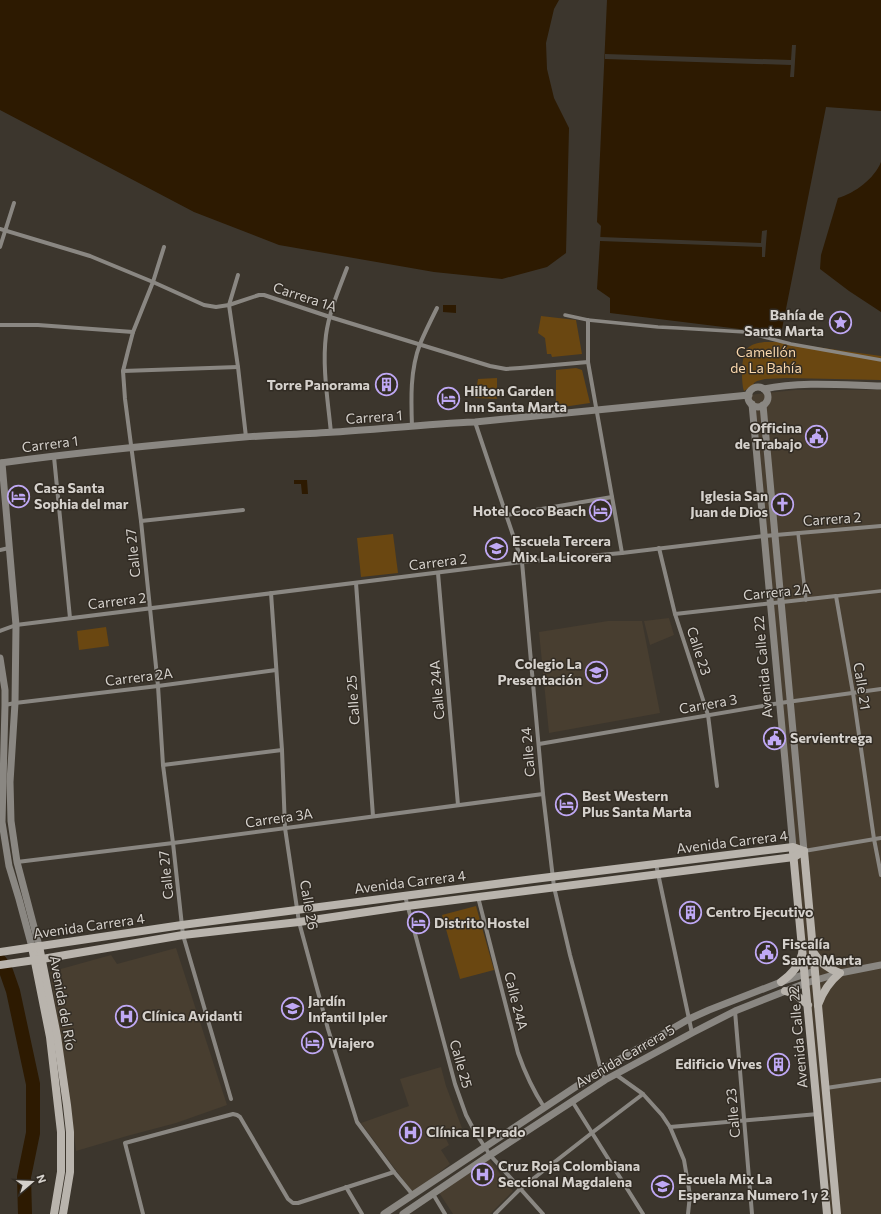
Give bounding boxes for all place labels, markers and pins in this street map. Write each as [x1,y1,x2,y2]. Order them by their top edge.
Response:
place label: Bahía de Santa Marta [744,306,824,339]
place icon: Bahía de Santa Marta [827,310,853,336]
building icon: Torre Panorama [373,372,399,398]
place label: Torre Panorama [267,376,370,393]
place label: Hilton Garden Inn Santa Marta [464,382,567,415]
hotel icon: Hilton Garden Inn Santa Marta [435,386,461,412]
place label: Officina de Trabajo [735,419,802,452]
public building icon: Officina de Trabajo [804,423,830,449]
place label: Casa Santa Sophia del mar [34,479,129,512]
hotel icon: Casa Santa Sophia del mar [6,483,32,509]
place label: Iglesia San Juan de Dios [690,487,768,520]
church icon: Iglesia San Juan de Dios [770,491,796,517]
hotel icon: Hotel Coco Beach [588,498,614,524]
place label: Hotel Coco Beach [473,502,586,519]
place label: Escuela Tercera Mix La Licorera [512,532,611,565]
school or university icon: Escuela Tercera Mix La Licorera [483,536,509,562]
place label: Colegio La Presentación [498,655,582,688]
school or university icon: Colegio La Presentación [584,659,610,685]
public building icon: Servientrega [761,725,787,751]
place label: Servientrega [790,729,872,746]
place label: Best Western Plus Santa Marta [582,787,692,820]
hotel icon: Best Western Plus Santa Marta [553,791,579,817]
building icon: Centro Ejecutivo [678,899,704,925]
place label: Centro Ejecutivo [706,903,813,920]
hotel icon: Distrito Hostel [405,910,431,936]
place label: Distrito Hostel [434,914,529,931]
place label: Fiscalía Santa Marta [782,935,862,968]
public building icon: Fiscalía Santa Marta [753,939,779,965]
place label: Jardín Infantil Ipler [308,992,388,1025]
school or university icon: Jardín Infantil Ipler [280,996,306,1022]
hospital icon: Clínica Avidanti [114,1003,140,1029]
place label: Clínica Avidanti [142,1007,243,1024]
hotel icon: Viajero [299,1030,325,1056]
place label: Viajero [328,1034,374,1051]
building icon: Edificio Vives [765,1051,791,1077]
place label: Edificio Vives [675,1055,762,1072]
hospital icon: Clínica El Prado [398,1119,424,1145]
place label: Clínica El Prado [426,1123,526,1140]
place label: Cruz Roja Colombiana Seccional Magdalena [498,1157,640,1190]
hospital icon: Cruz Roja Colombiana Seccional Magdalena [469,1161,495,1187]
place label: Escuela Mix La Esperanza Numero 1 y 2 [678,1170,829,1203]
school or university icon: Escuela Mix La Esperanza Numero 1 y 2 [650,1174,676,1200]

